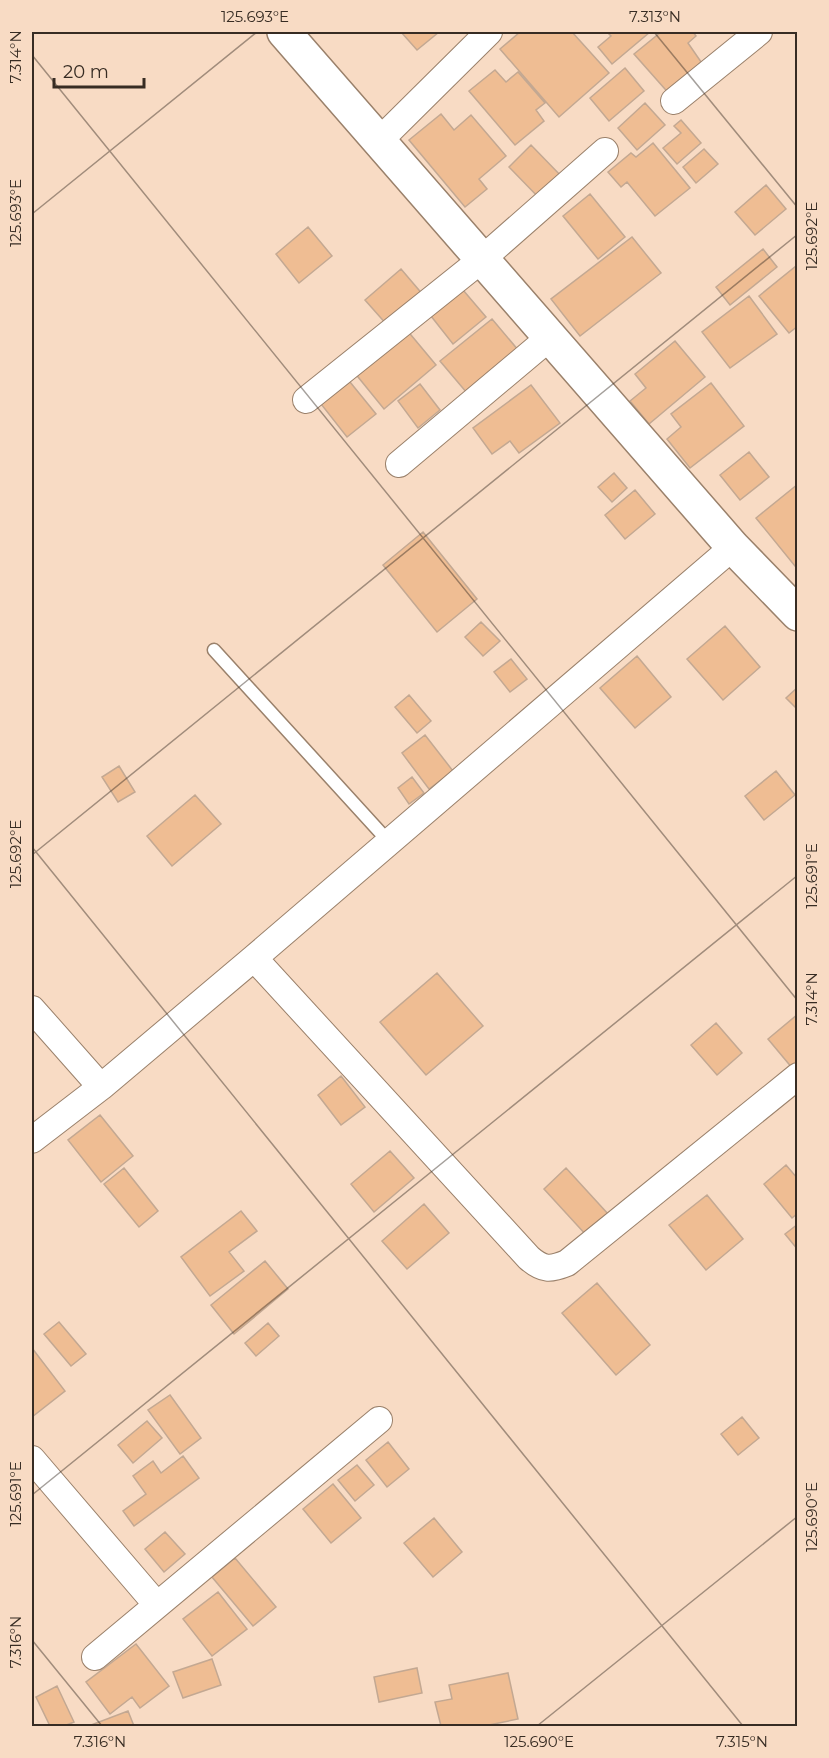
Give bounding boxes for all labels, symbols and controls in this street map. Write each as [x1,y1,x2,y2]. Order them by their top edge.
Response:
text: 125.693°E [221,7,289,26]
text: 7.313°N [629,7,681,26]
text: 7.314°N [6,30,25,84]
scale bar [54,51,144,89]
text: 20 m [63,61,109,83]
text: 125.693°E [6,179,25,247]
text: 125.692°E [802,202,821,270]
text: 125.692°E [6,820,25,888]
text: 125.691°E [802,843,821,909]
text: 7.314°N [802,972,821,1026]
text: 125.691°E [6,1461,25,1527]
text: 125.690°E [802,1482,821,1552]
text: 7.316°N [6,1616,25,1668]
text: 7.316°N [74,1732,126,1751]
text: 125.690°E [504,1732,574,1751]
text: 7.315°N [716,1732,768,1751]

